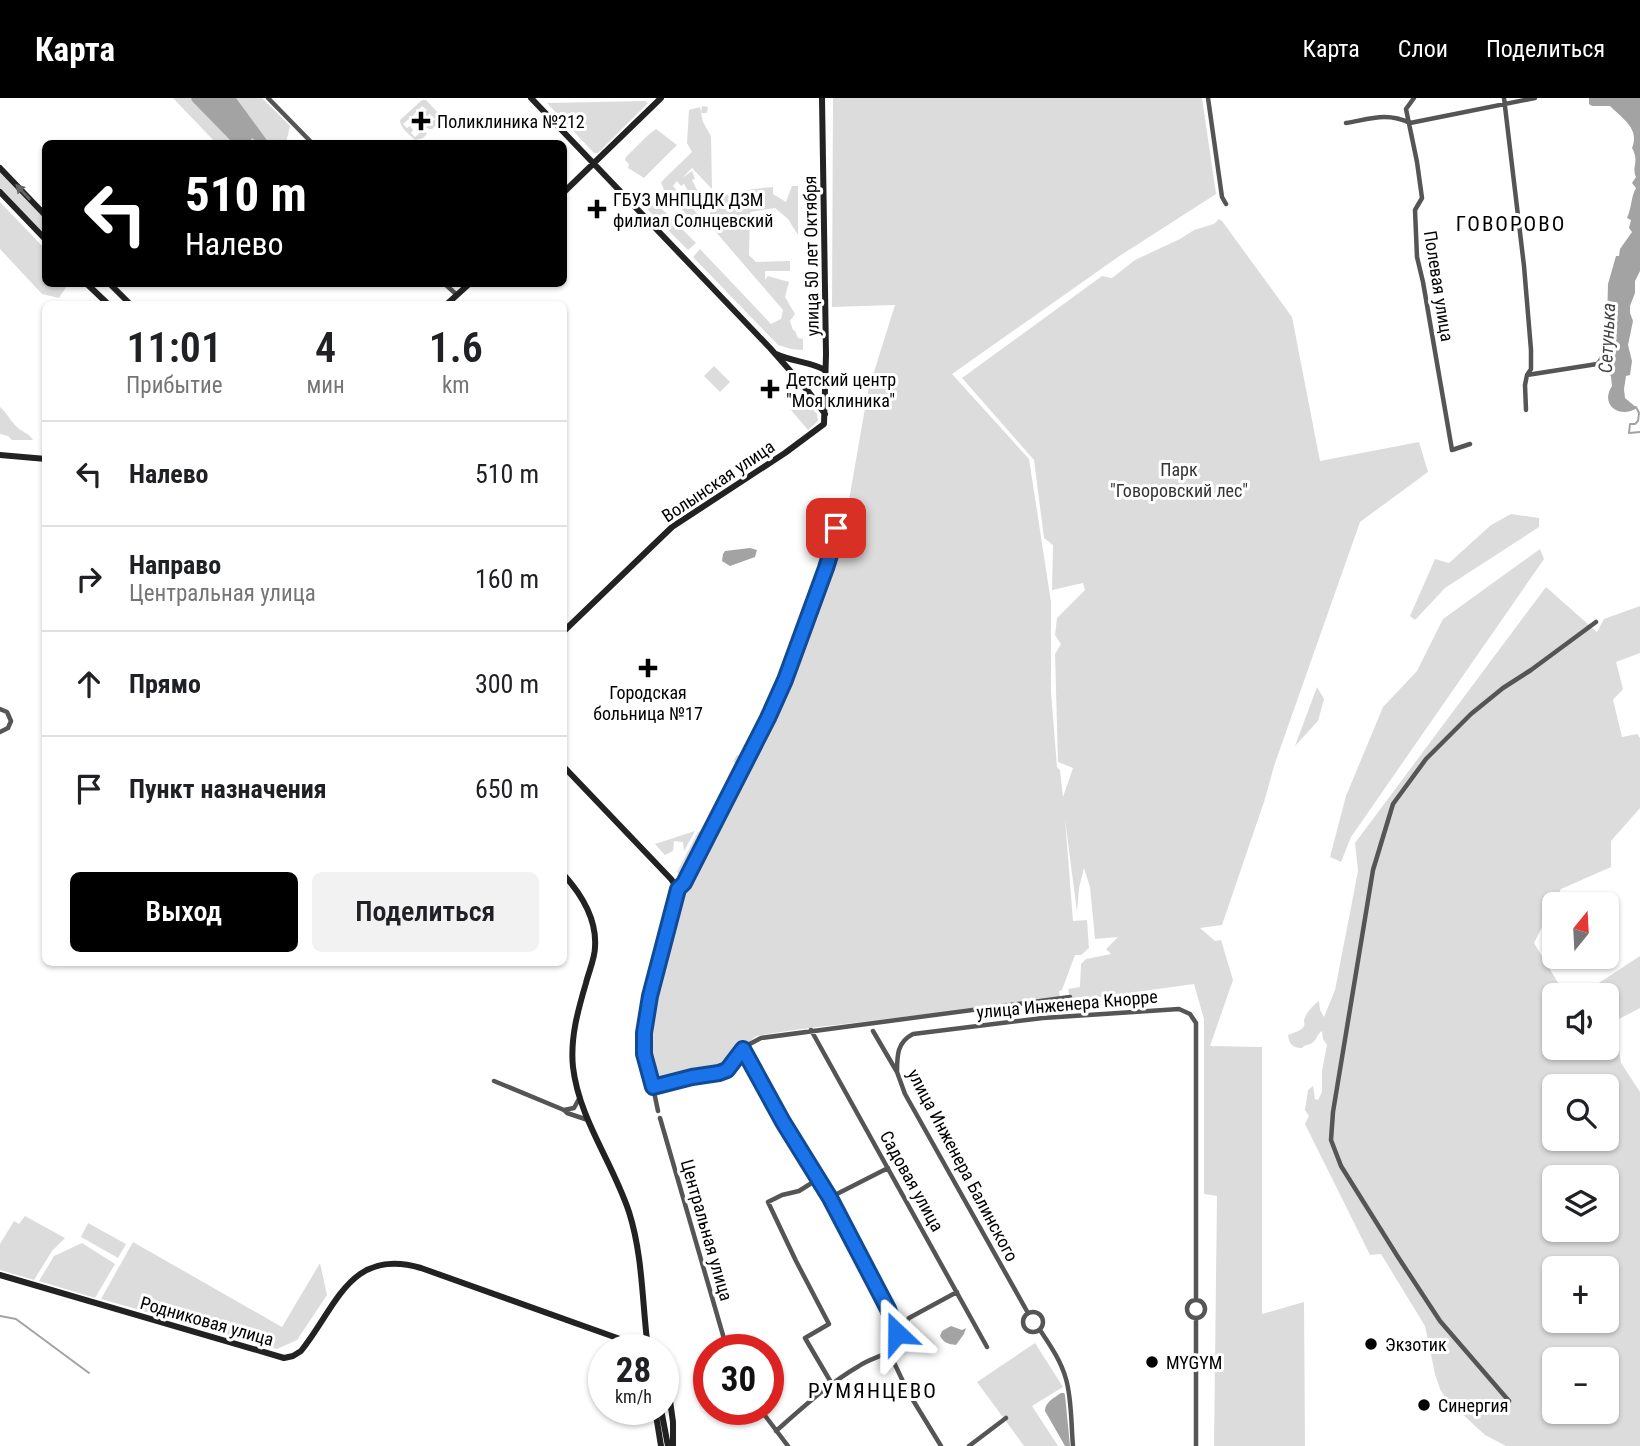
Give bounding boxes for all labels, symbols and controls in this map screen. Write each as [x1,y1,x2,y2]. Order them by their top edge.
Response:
text: Карта [35,30,115,69]
text: Карта [1302,35,1360,63]
text: Слои [1398,35,1448,63]
text: Поделиться [1486,35,1605,63]
marker: Поликлиника №212 [411,111,431,131]
place label: Поликлиника №212 [437,111,585,132]
text: 510 m [185,166,307,223]
icon: left [70,168,161,259]
street label: улица 50 лет Октября [799,175,823,337]
one-way arrow [15,184,31,201]
place label: ГБУЗ МНПЦДК ДЗМ филиал Солнцевский [613,189,773,231]
marker: ГБУЗ МНПЦДК ДЗМ филиал Солнцевский [587,199,607,219]
district label: ГОВОРОВО [1456,212,1566,236]
text: Налево [185,225,284,263]
street label: Полевая улица [1420,229,1458,343]
water label: Сетунька [1594,302,1620,374]
text: 11:01 [126,323,222,372]
text: 4 [315,323,336,372]
text: 1.6 [429,323,483,372]
place label: Детский центр "Моя клиника" [786,369,896,411]
text: Прибытие [126,372,222,399]
text: мин [306,372,345,399]
text: km [442,372,470,399]
marker: Детский центр "Моя клиника" [760,379,780,399]
street label: Волынская улица [658,436,778,526]
icon: left [70,455,108,493]
text: Налево [129,459,209,489]
text: 510 m [475,459,539,489]
park label: Парк "Говоровский лес" [1110,459,1248,501]
pin [806,498,866,558]
icon: arrive [817,509,855,547]
text: Направо [129,550,221,580]
icon: right [70,560,108,598]
text: 160 m [475,564,539,594]
text: Центральная улица [129,580,316,607]
marker: Городская больница №17 [638,658,658,678]
icon: ahead [70,665,108,703]
text: Прямо [129,669,201,699]
text: 300 m [475,669,539,699]
place label: Городская больница №17 [593,682,703,724]
icon: arrive [70,770,108,808]
text: Пункт назначения [129,774,327,804]
text: 650 m [475,774,539,804]
button: Выход [70,872,298,952]
button: Поделиться [312,872,539,952]
north arrow [1542,892,1619,970]
map controls [1542,892,1619,1424]
button: sound [1542,983,1619,1060]
street label: улица Инженера Кнорре [976,986,1158,1022]
street label: улица Инженера Балинского [903,1065,1023,1265]
button: search [1542,1074,1619,1151]
street label: Садовая улица [876,1127,948,1235]
street label: Центральная улица [677,1157,737,1303]
button: layers [1542,1165,1619,1242]
button: + [1542,1256,1619,1333]
street label: Родниковая улица [138,1292,276,1350]
position arrow [860,1296,934,1370]
speed limit sign: 30 [693,1334,784,1425]
place label: Экзотик [1385,1334,1447,1355]
marker: Экзотик [1363,1336,1379,1352]
button: − [1542,1347,1619,1424]
text: 28 [616,1350,651,1391]
place label: MYGYM [1166,1352,1222,1373]
marker: MYGYM [1144,1354,1160,1370]
district label: РУМЯНЦЕВО [808,1379,938,1403]
text: km/h [615,1386,652,1407]
place label: Синергия [1438,1395,1508,1416]
marker: Синергия [1416,1397,1432,1413]

